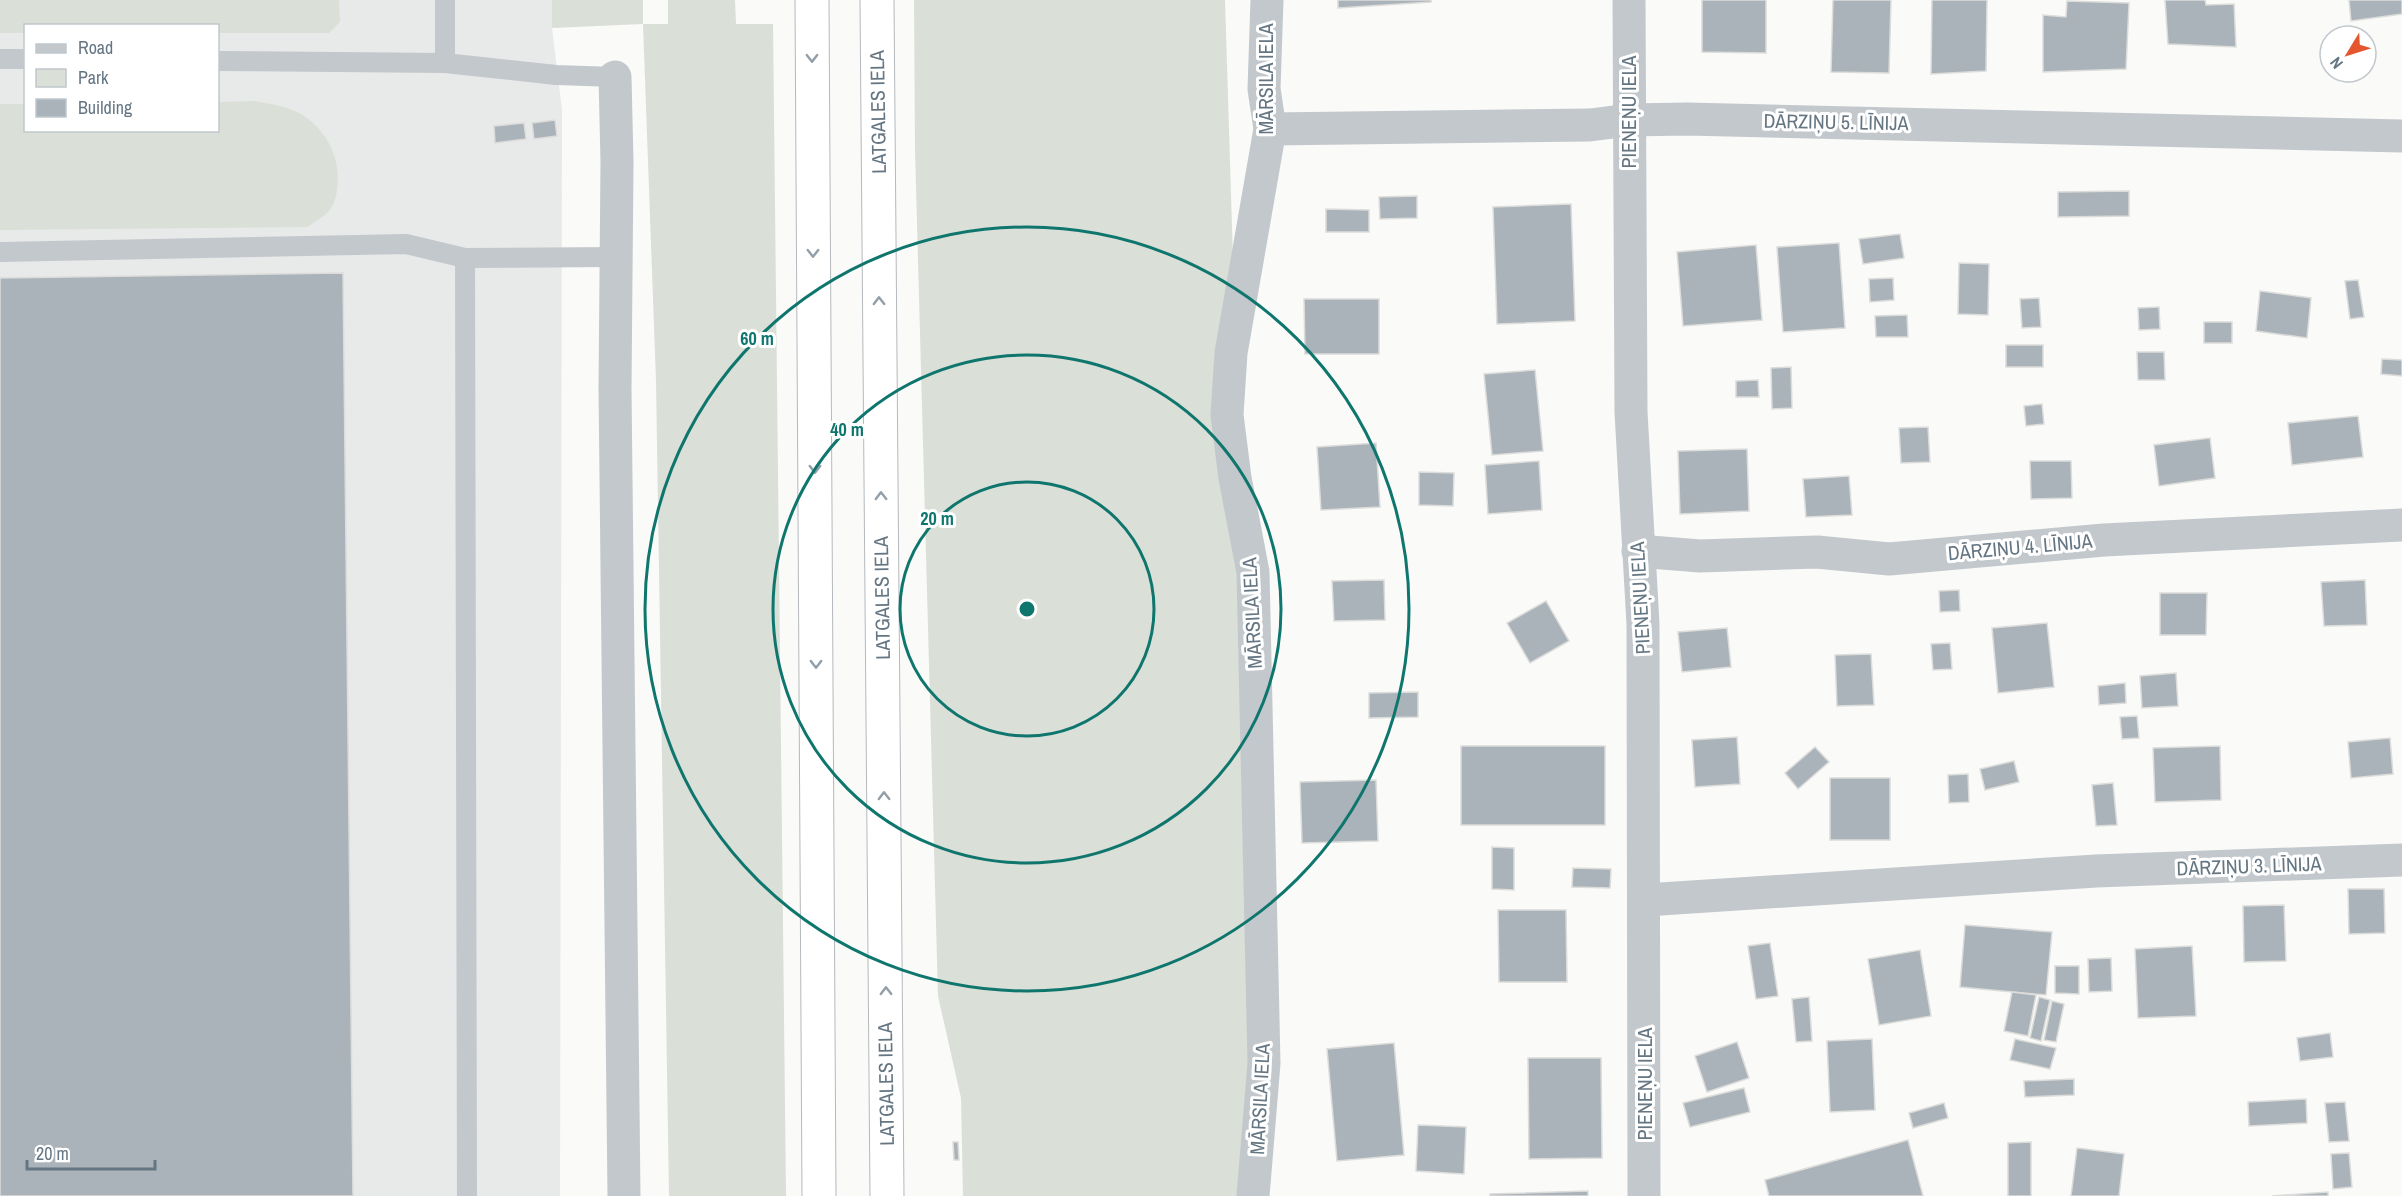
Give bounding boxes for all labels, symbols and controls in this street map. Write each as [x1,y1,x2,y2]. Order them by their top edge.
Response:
street label: MĀRSILA IELA [1252,23,1279,135]
legend [24,24,219,132]
north arrow [2318,24,2378,84]
text: Road [78,35,113,60]
street label: LATGALES IELA [863,50,892,174]
text: N [2325,53,2348,74]
one-way arrow [806,54,818,63]
street label: PIENEŅU IELA [1615,55,1642,169]
text: Park [78,65,109,90]
text: Building [78,95,133,120]
street label: DĀRZIŅU 5. LĪNIJA [1763,107,1909,136]
one-way arrow [807,249,819,258]
one-way arrow [873,296,885,305]
text: 60 m [740,326,774,351]
text: 40 m [830,417,864,442]
one-way arrow [809,465,821,474]
one-way arrow [875,491,887,500]
text: 20 m [920,506,954,531]
street label: DĀRZIŅU 4. LĪNIJA [1947,527,2093,566]
street label: LATGALES IELA [867,536,896,660]
street label: PIENEŅU IELA [1623,541,1656,655]
street label: MĀRSILA IELA [1235,557,1268,669]
centre of rings [1017,599,1037,619]
one-way arrow [810,660,822,669]
one-way arrow [878,791,890,800]
street label: DĀRZIŅU 3. LĪNIJA [2176,849,2322,882]
one-way arrow [879,986,892,995]
street label: LATGALES IELA [871,1022,900,1146]
street label: PIENEŅU IELA [1631,1027,1658,1141]
street label: MĀRSILA IELA [1243,1043,1276,1155]
scale bar [27,1133,154,1171]
text: 20 m [36,1141,69,1166]

